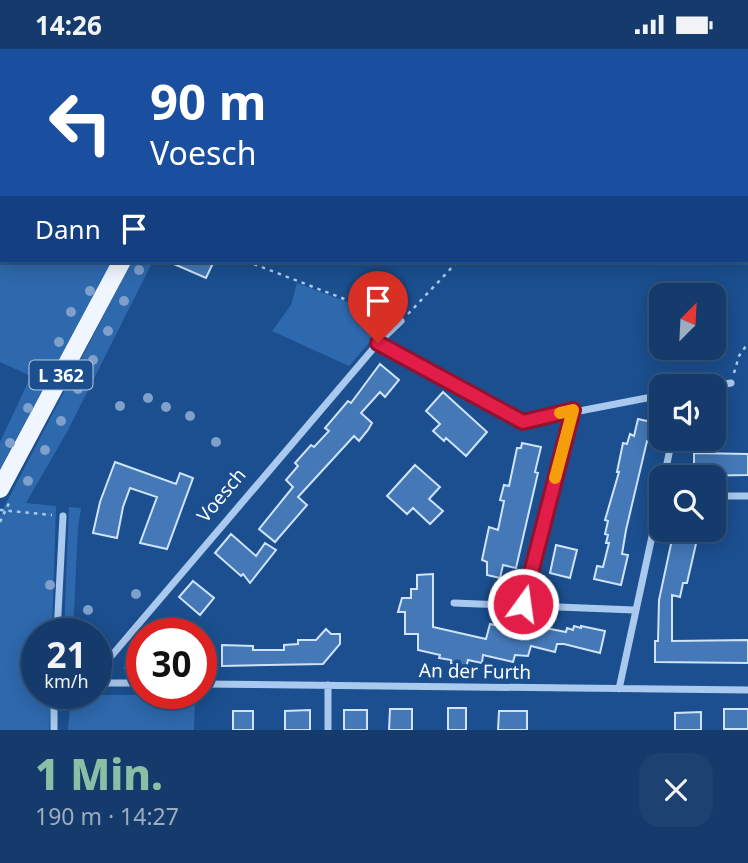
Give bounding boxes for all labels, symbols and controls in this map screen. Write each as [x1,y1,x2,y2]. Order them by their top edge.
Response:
text: 14:26 [35,7,102,43]
text: 90 m [150,68,267,134]
icon: left [35,77,126,168]
text: Voesch [150,131,256,174]
icon: arrive [115,210,153,248]
text: Dann [35,211,101,247]
pin [348,271,408,343]
icon: arrive [359,282,397,320]
north arrow [649,283,726,361]
map controls [649,283,726,542]
road number: L 362 [29,361,92,389]
button: sound [649,374,726,451]
street label: Voesch [191,462,251,528]
button: search [649,465,726,542]
position arrow [486,567,560,641]
speed limit sign: 30 [126,618,217,709]
text: 21 [46,631,87,678]
street label: An der Furth [419,657,531,685]
text: km/h [44,669,89,693]
text: 1 Min. [35,745,163,802]
button: close [639,753,713,827]
text: 190 m · 14:27 [35,800,179,832]

